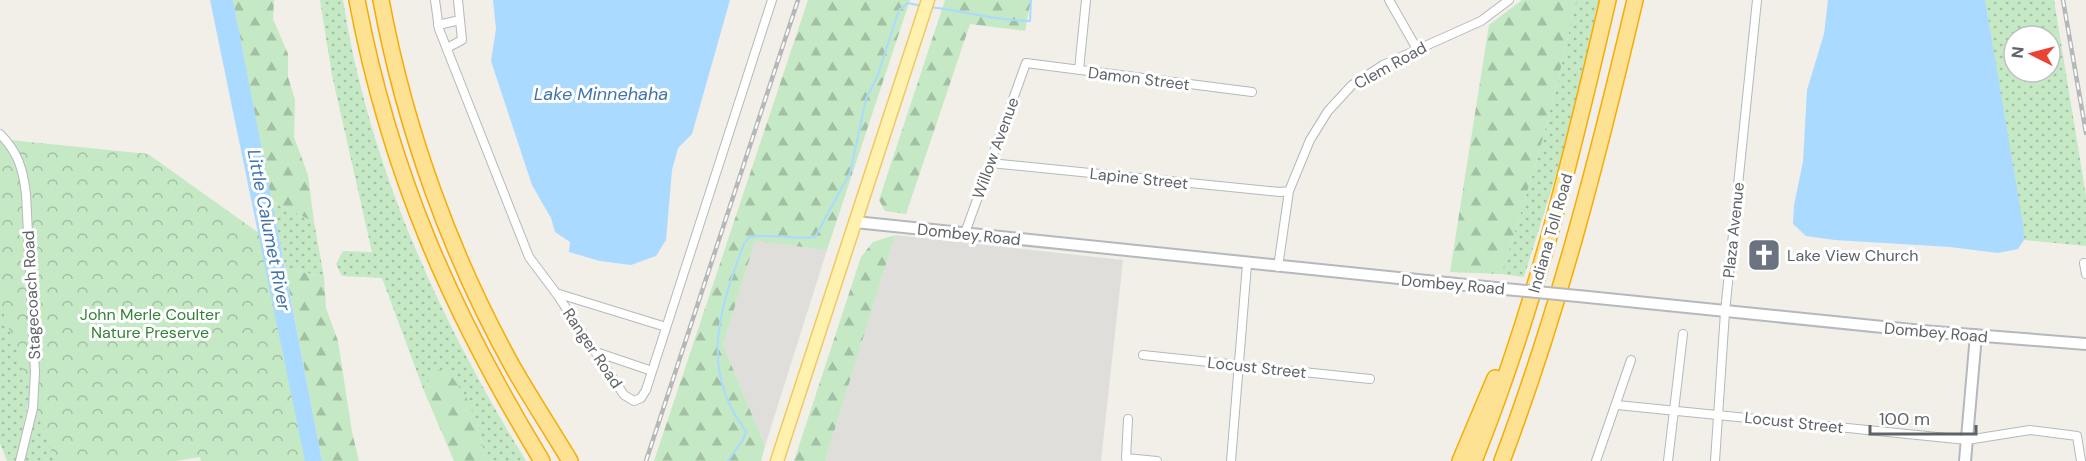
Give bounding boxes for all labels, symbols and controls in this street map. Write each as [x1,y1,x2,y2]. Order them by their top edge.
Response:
north arrow [2002,24,2062,84]
street label: Clem Road [1350,37,1430,94]
text: N [2007,46,2029,59]
street label: Damon Street [1087,62,1191,95]
water label: Lake Minnehaha [534,82,668,106]
street label: Willow Avenue [967,95,1024,202]
water label: Little Calumet River [242,147,297,314]
street label: Lapine Street [1089,163,1189,194]
street label: Indiana Toll Road [1523,171,1578,295]
street label: Plaza Avenue [1718,181,1749,279]
street label: Dombey Road [916,219,1022,250]
street label: Stagecoach Road [18,230,45,360]
church icon: Lake View Church [1746,237,1782,273]
place label: Lake View Church [1787,245,1919,266]
street label: Dombey Road [1400,270,1506,299]
park label: John Merle Coulter Nature Preserve [80,304,220,343]
street label: Ranger Road [558,304,627,392]
street label: Dombey Road [1883,318,1989,347]
street label: Locust Street [1206,352,1308,383]
scale bar [1870,398,1976,436]
street label: Locust Street [1743,407,1845,438]
text: 100 m [1879,407,1930,431]

